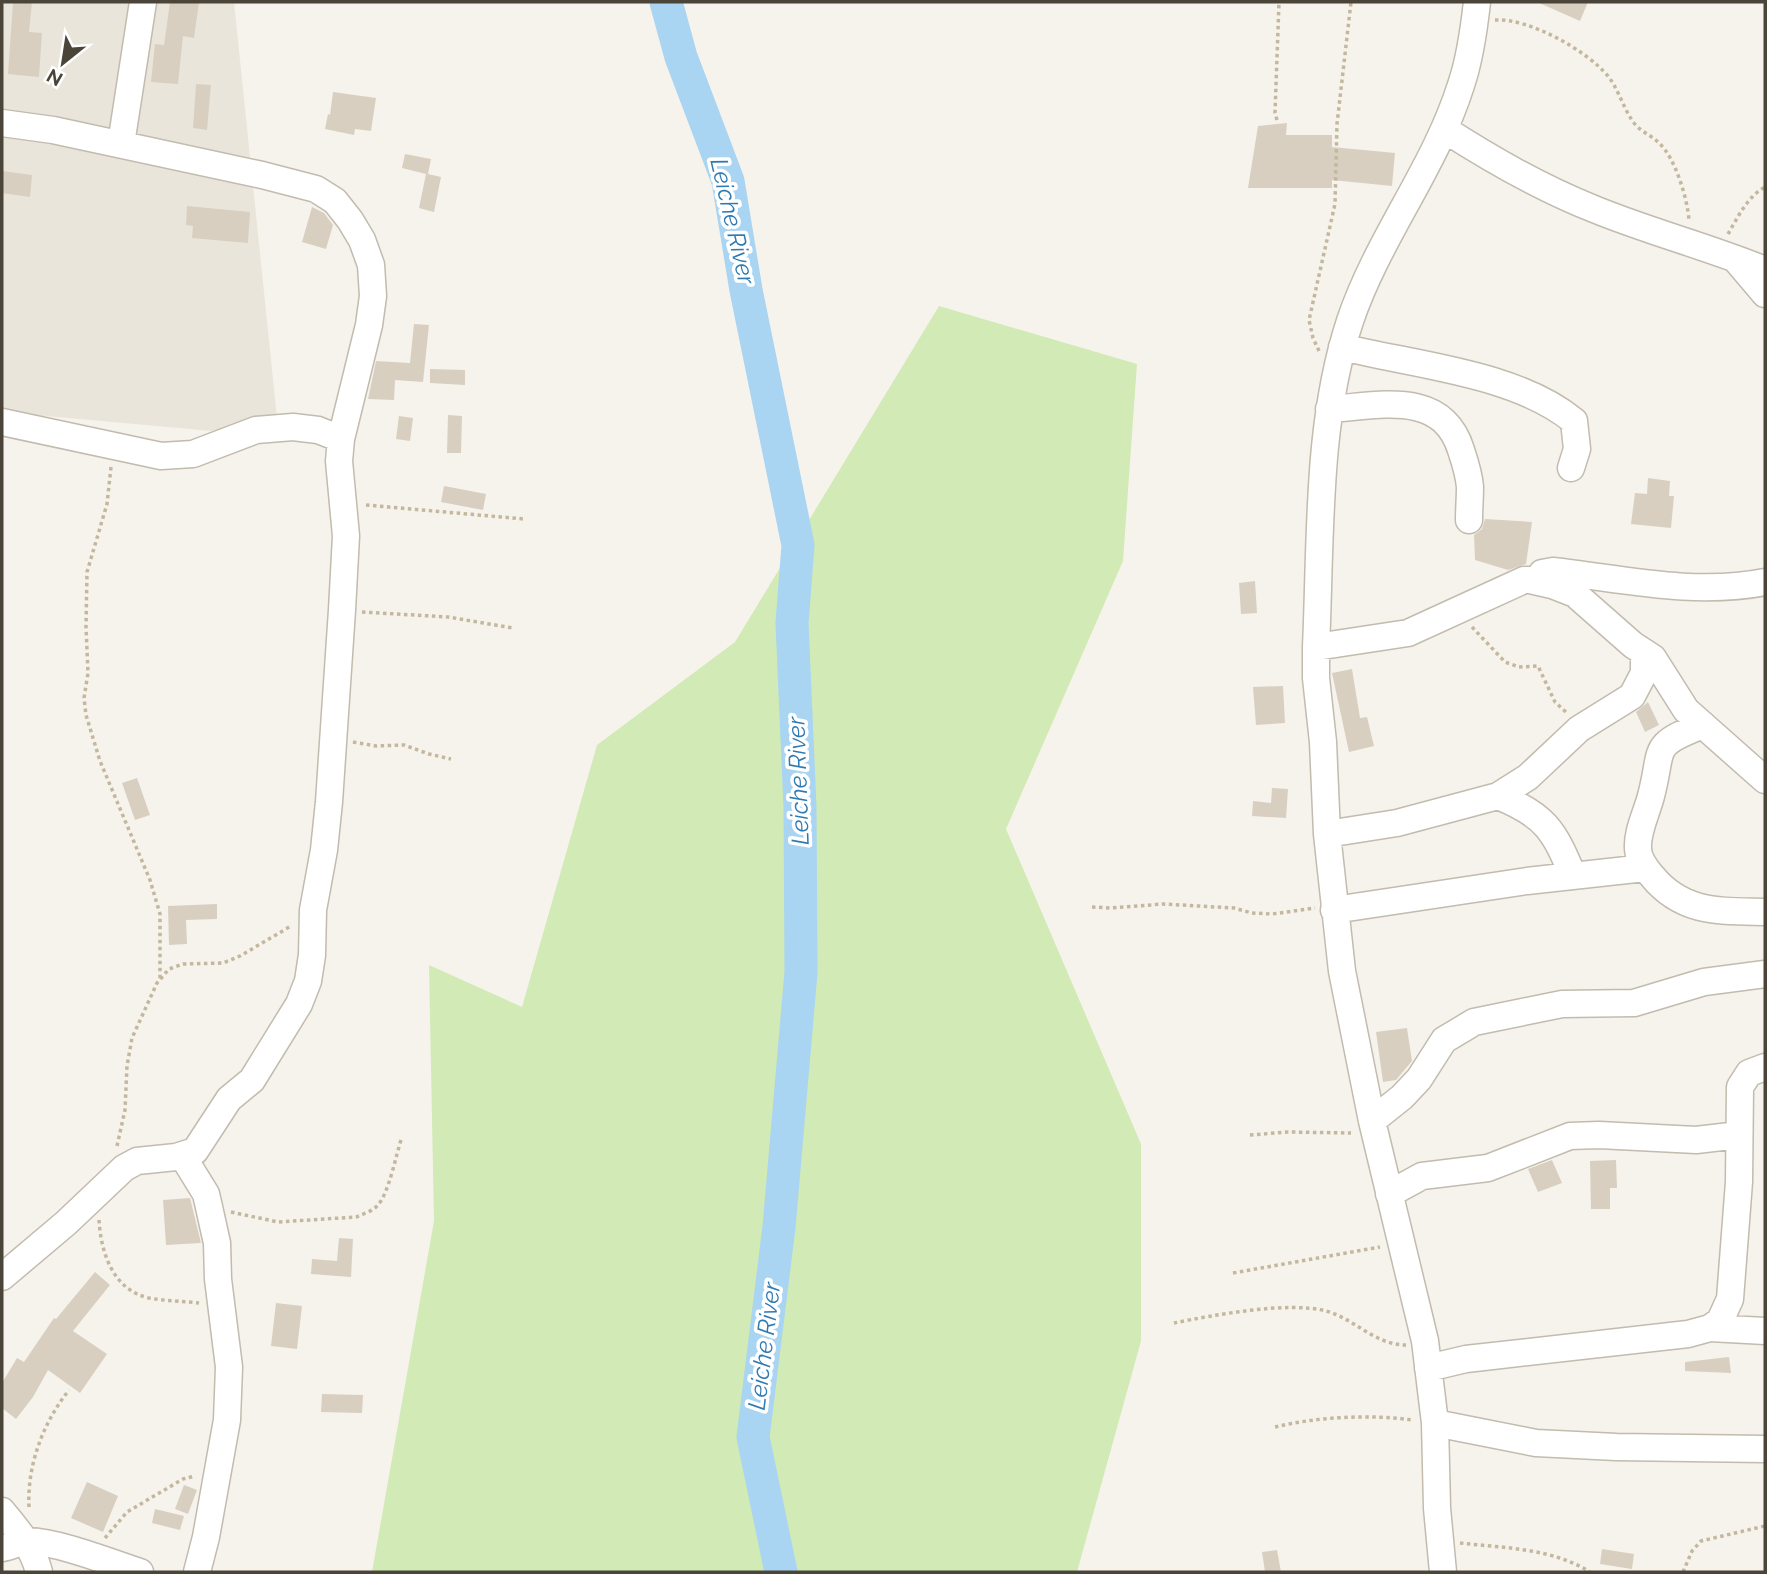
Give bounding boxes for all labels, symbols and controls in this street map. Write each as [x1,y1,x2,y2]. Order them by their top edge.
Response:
north arrow [28,28,98,98]
text: N [43,65,66,91]
water label: Leiche River [704,155,762,288]
water label: Leiche River [781,716,815,846]
water label: Leiche River [742,1280,786,1411]

